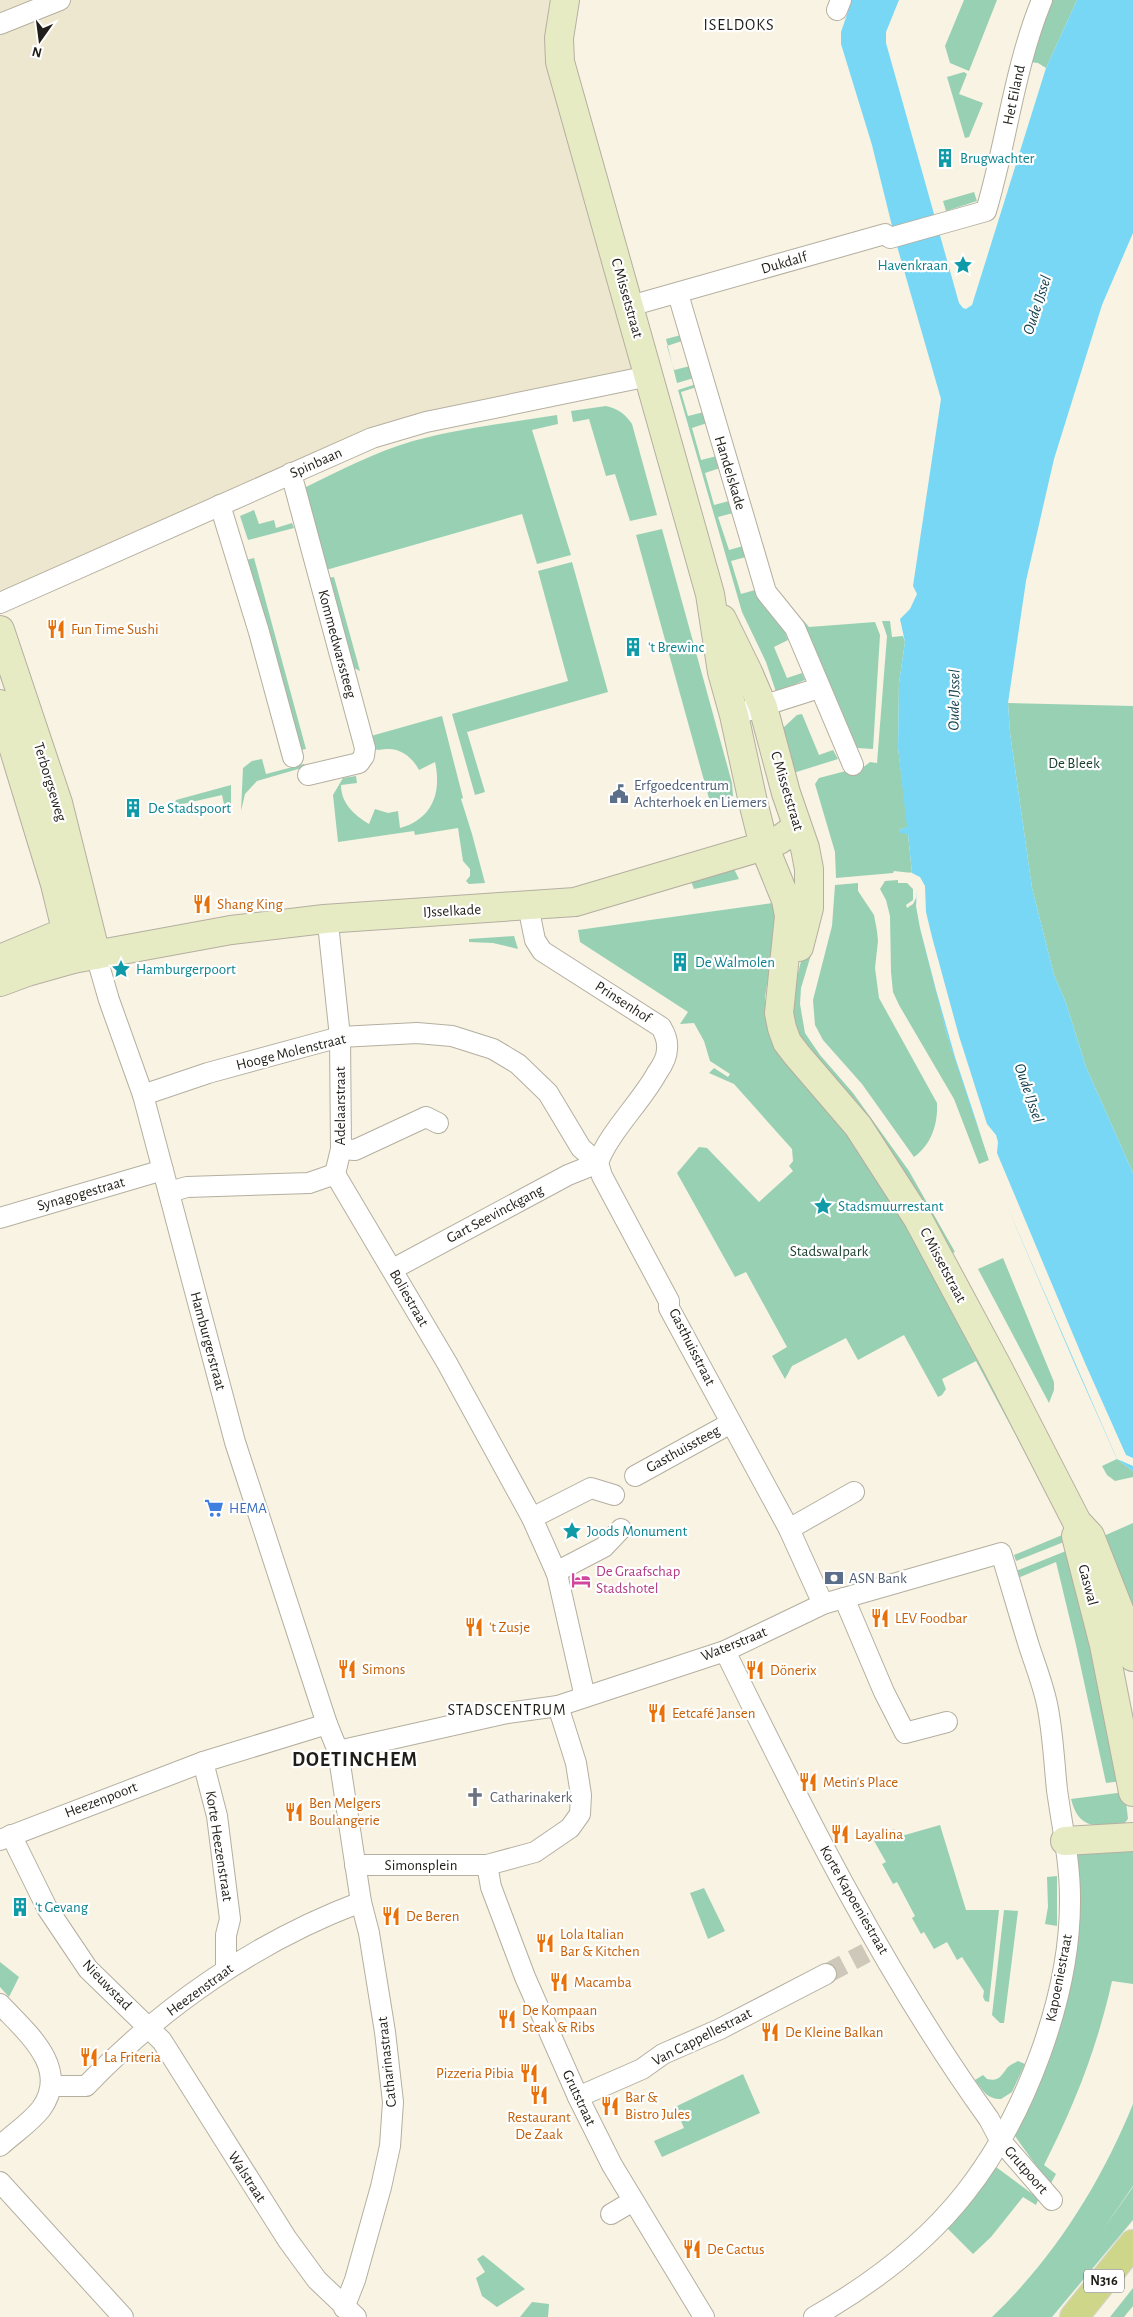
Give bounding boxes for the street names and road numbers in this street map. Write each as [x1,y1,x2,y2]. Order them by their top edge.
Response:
street label: Het Eiland [1000,63,1028,126]
street label: Dukdalf [759,249,810,277]
street label: C Missetstraat [608,256,646,340]
street label: Handelskade [712,434,748,512]
street label: Spinbaan [288,445,344,481]
street label: Kommedwarssteeg [315,588,359,701]
street label: Terborgseweg [31,741,69,824]
street label: C Missetstraat [768,749,806,833]
street label: IJsselkade [423,902,482,920]
street label: Prinsenhof [592,978,655,1026]
street label: Hooge Molenstraat [235,1031,348,1073]
street label: Adelaarstraat [333,1066,348,1146]
street label: Synagogestraat [35,1174,127,1214]
street label: Gart Seevinckgang [444,1182,547,1246]
street label: C Missetstraat [917,1225,969,1305]
street label: Boliestraat [387,1267,431,1329]
street label: Hamburgerstraat [188,1290,228,1392]
street label: Gasthuisstraat [666,1306,718,1388]
street label: Gasthuissteeg [644,1422,723,1475]
street label: Gaswal [1075,1563,1101,1607]
street label: Waterstraat [699,1624,769,1664]
street label: Heezenpoort [63,1779,139,1821]
street label: Korte Heezenstraat [203,1790,235,1903]
street label: Korte Kapoeniestraat [817,1843,891,1957]
street label: Simonsplein [385,1858,457,1873]
street label: Kapoeniestraat [1043,1933,1075,2023]
street label: Nieuwstad [80,1957,135,2013]
street label: Heezenstraat [164,1961,236,2019]
street label: Van Cappellestraat [650,2005,754,2069]
street label: Catharinastraat [375,2016,399,2108]
street label: Grutstraat [560,2068,598,2128]
street label: Grutpoort [1001,2143,1051,2197]
street label: Walstraat [225,2149,269,2205]
road number: N316 [1084,2270,1124,2292]

